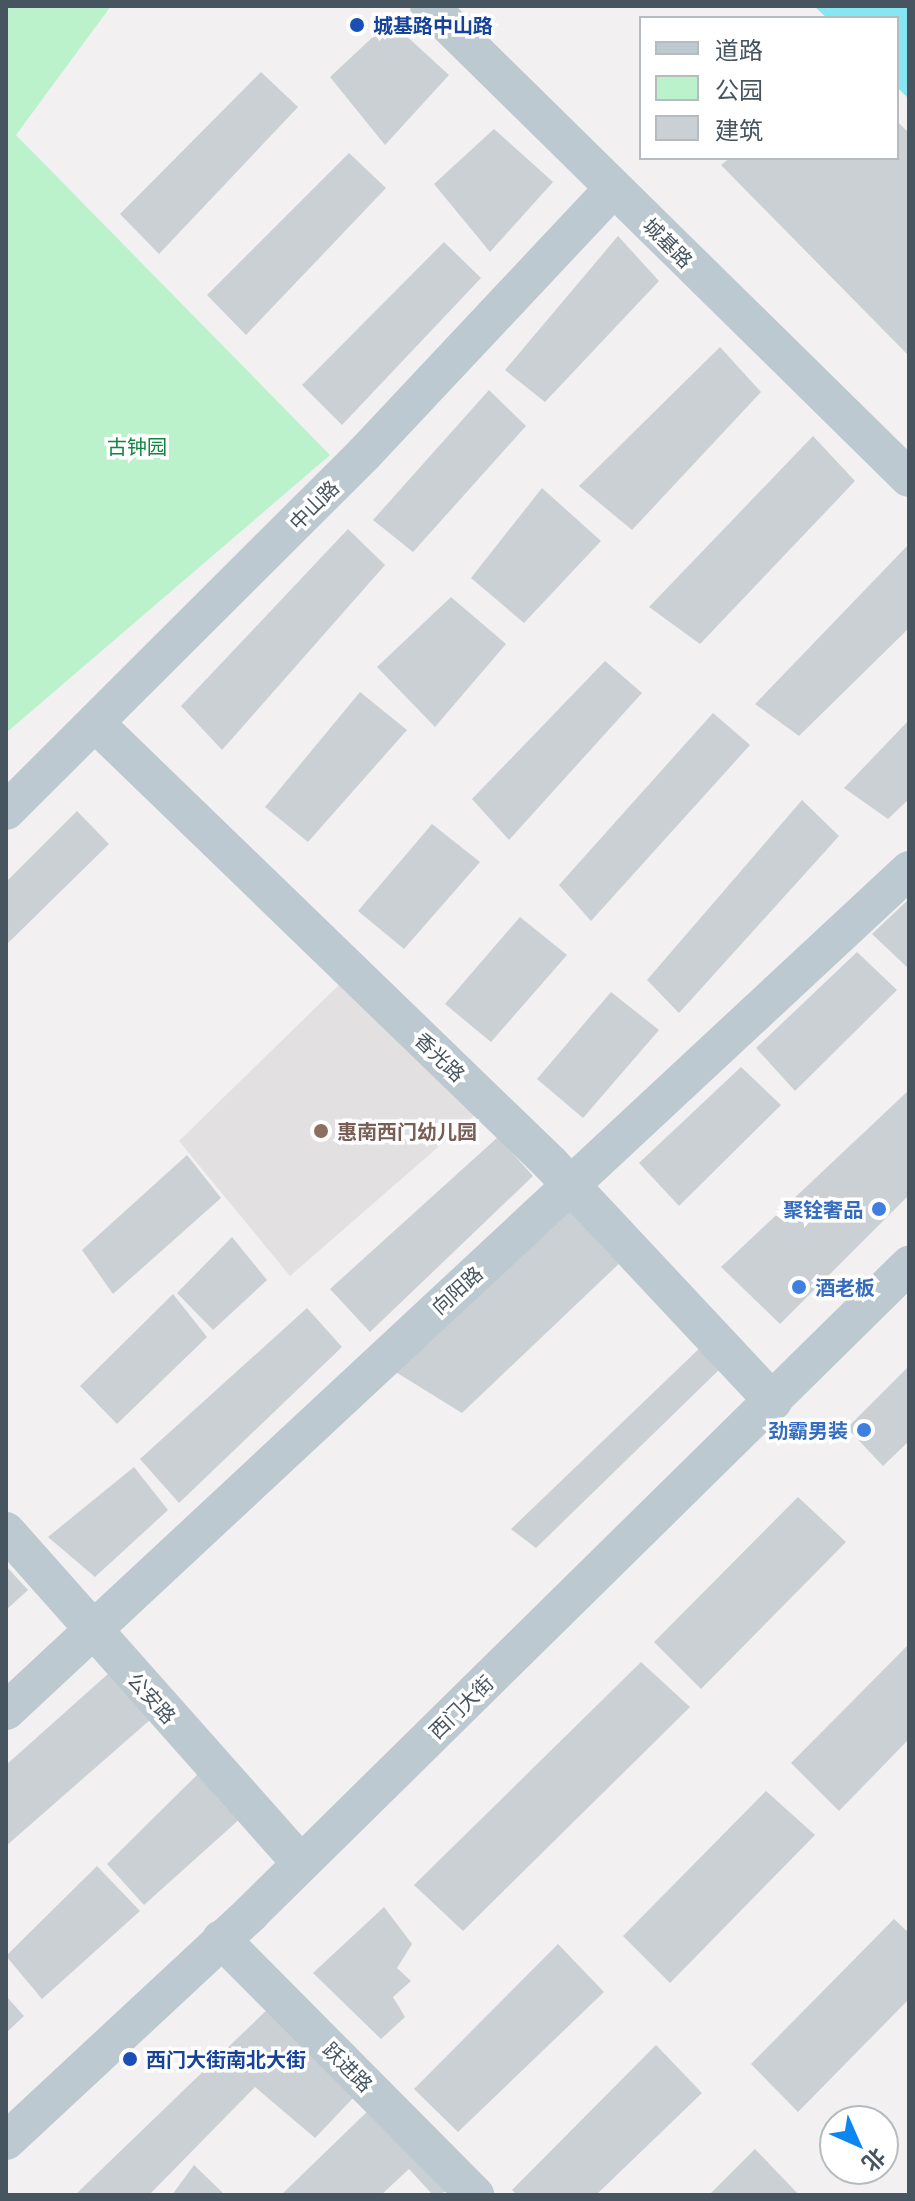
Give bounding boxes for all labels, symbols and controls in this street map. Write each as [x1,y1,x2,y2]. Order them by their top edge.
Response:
place label: 城基路中山路 [373,13,493,37]
marker: 城基路中山路 [348,16,366,34]
legend [639,16,899,160]
text: 道路 [715,35,763,64]
text: 公园 [715,75,763,104]
text: 建筑 [715,115,763,144]
street label: 城基路 [638,213,698,273]
park label: 古钟园 [107,434,167,458]
street label: 中山路 [284,475,344,535]
street label: 香光路 [410,1028,470,1086]
place label: 惠南西门幼儿园 [337,1119,477,1143]
marker: 惠南西门幼儿园 [312,1122,330,1140]
place label: 聚铨奢品 [783,1197,863,1221]
marker: 聚铨奢品 [870,1200,888,1218]
street label: 向阳路 [427,1261,487,1319]
place label: 酒老板 [815,1275,875,1299]
marker: 酒老板 [790,1278,808,1296]
place label: 劲霸男装 [768,1418,848,1442]
marker: 劲霸男装 [855,1421,873,1439]
street label: 公安路 [123,1668,181,1728]
street label: 西门大街 [424,1671,498,1743]
street label: 跃进路 [318,2037,378,2097]
place label: 西门大街南北大街 [146,2047,306,2071]
marker: 西门大街南北大街 [121,2050,139,2068]
north arrow [819,2105,899,2185]
text: 北 [858,2144,892,2178]

